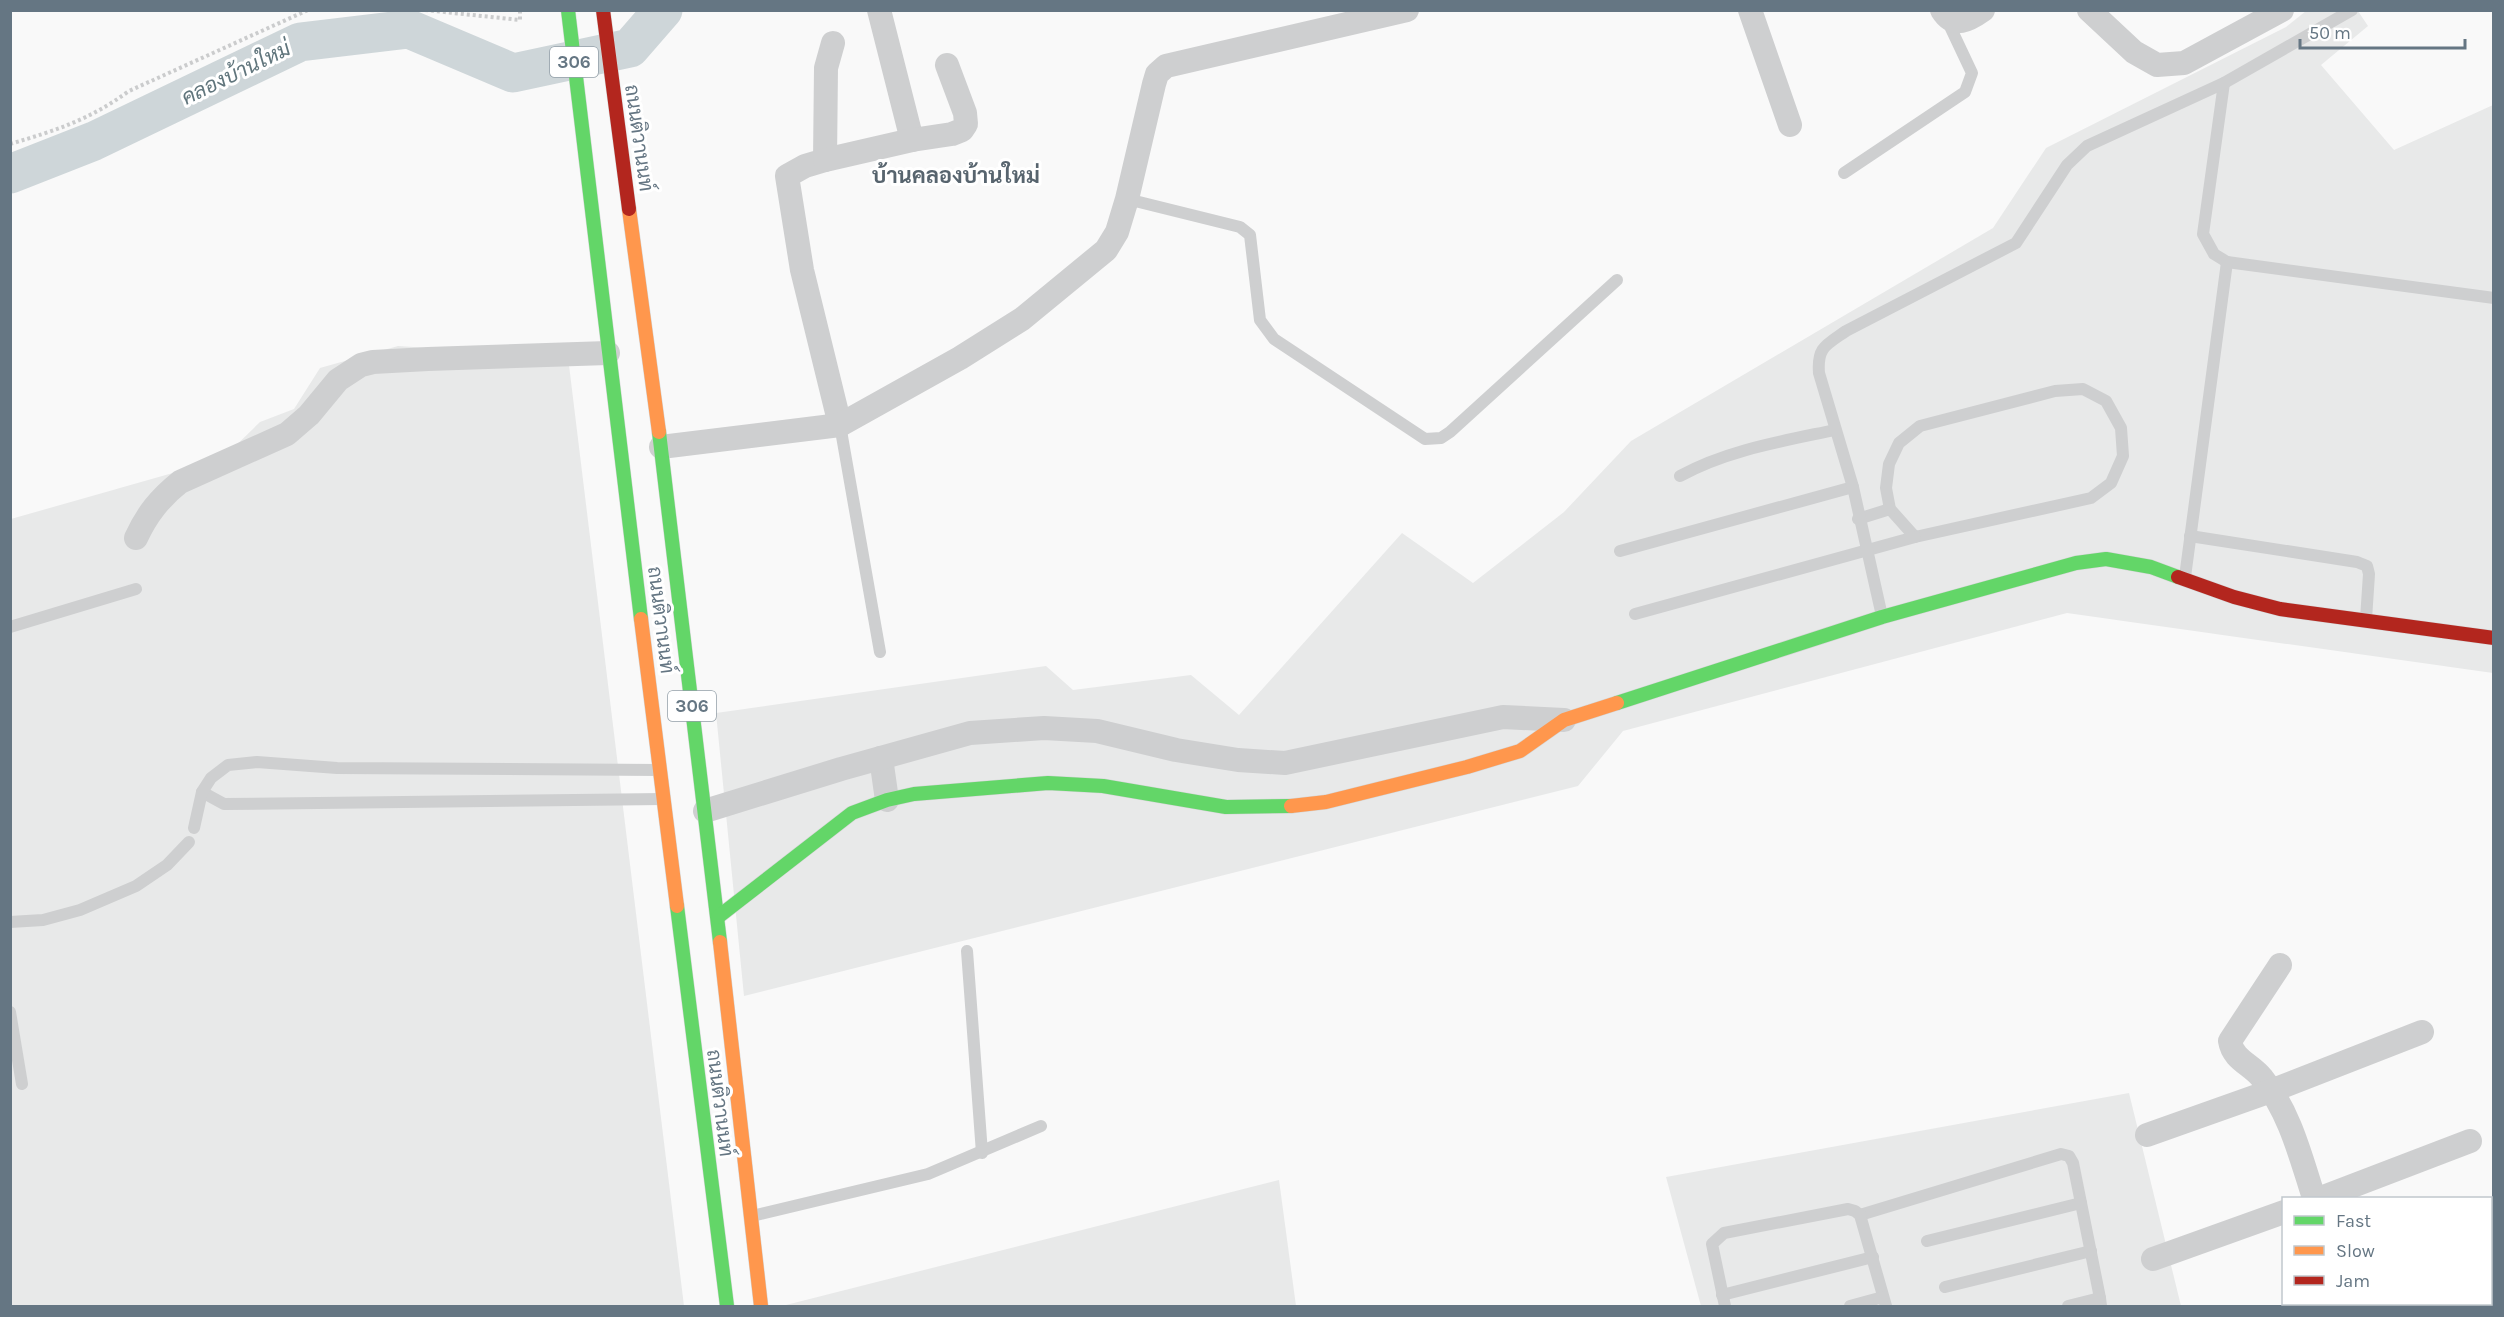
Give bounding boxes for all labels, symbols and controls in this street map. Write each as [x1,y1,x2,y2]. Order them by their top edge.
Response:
scale bar [2300,12,2465,50]
text: 50 m [2309,22,2351,44]
water label: คลองบ้านใหม่ [177,35,295,110]
road number: 306 [550,47,598,77]
street label: ถนนติวานนท์ [620,83,661,193]
district label: บ้านคลองบ้านใหม่ [872,161,1040,189]
street label: ถนนติวานนท์ [643,565,682,675]
road number: 306 [668,691,716,721]
street label: ถนนติวานนท์ [702,1048,741,1158]
legend [2282,1197,2492,1305]
text: Fast [2336,1210,2371,1232]
text: Slow [2336,1240,2375,1262]
text: Jam [2336,1270,2370,1292]

